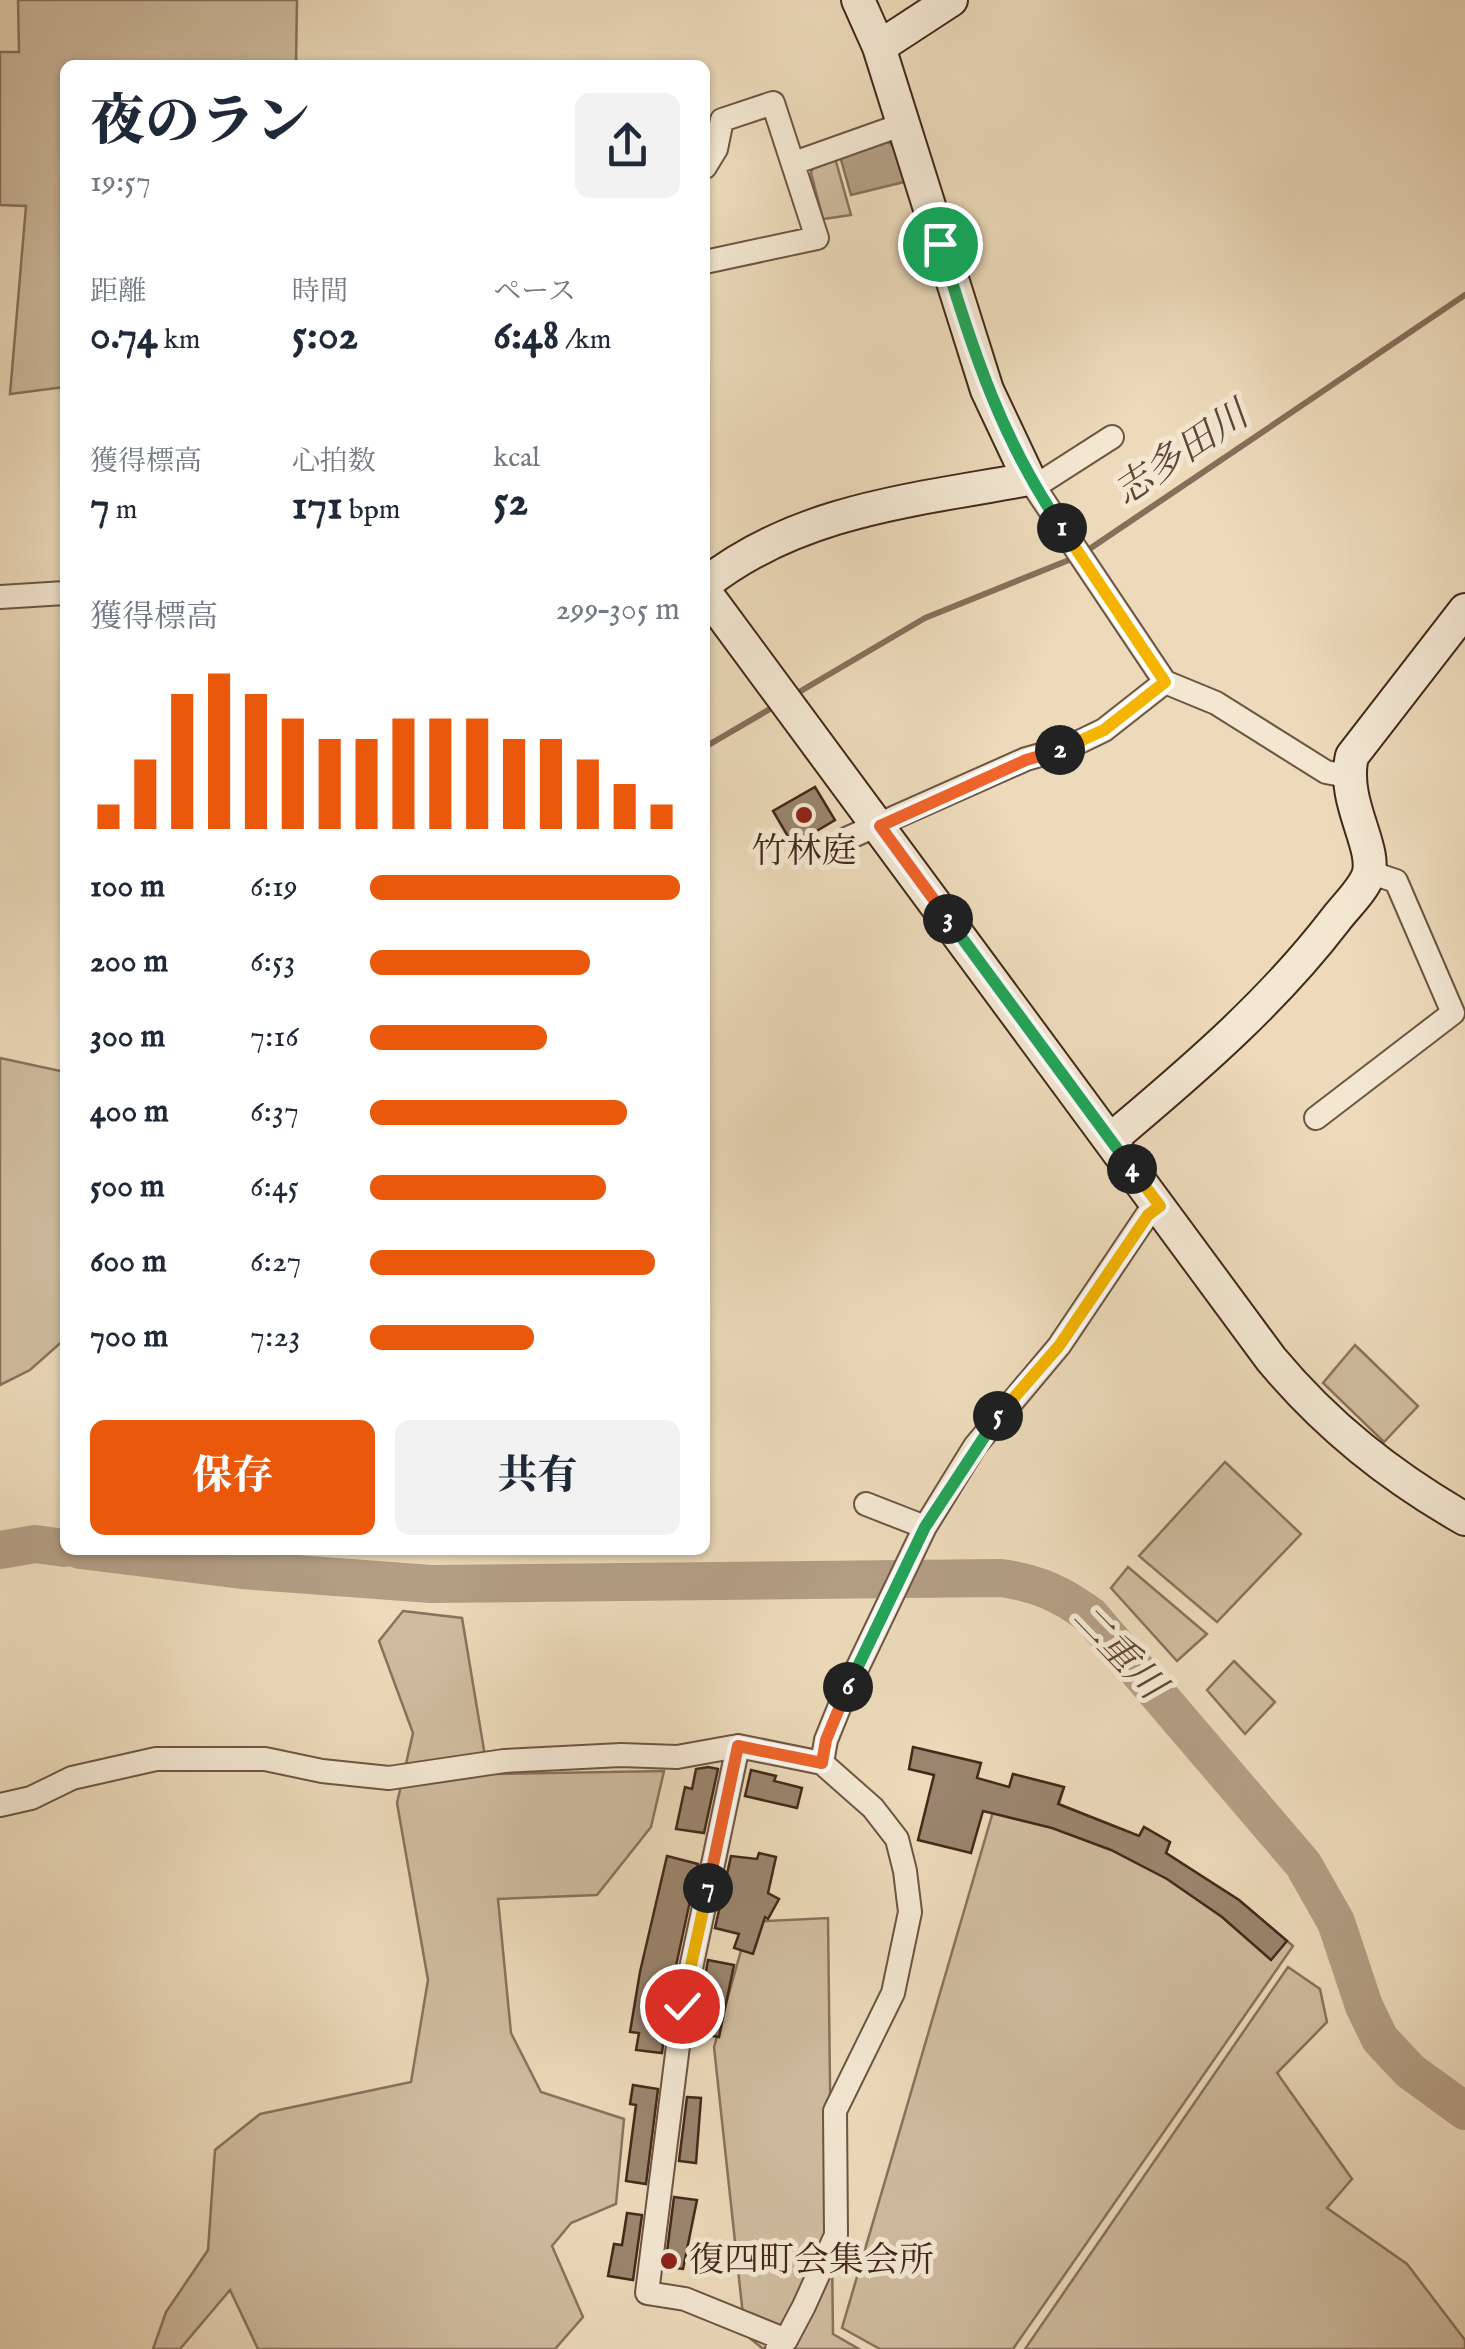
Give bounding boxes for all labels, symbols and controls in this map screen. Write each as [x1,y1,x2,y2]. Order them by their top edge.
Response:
text: 夜のラン [90,89,310,159]
button: share [575,93,680,198]
text: 19:57 [90,162,151,203]
pin [898,202,983,287]
icon: arrive [913,217,968,272]
text: 距離 [90,275,146,310]
text: 時間 [292,275,348,310]
text: ペース [493,275,576,310]
text: 0.74 [90,310,158,363]
text: 5:02 [292,310,358,363]
text: 6:48 [493,310,559,363]
text: km [158,323,200,358]
text: /km [559,323,611,358]
water label: 志多田川 [1106,390,1262,517]
text: kcal [493,441,540,476]
text: 獲得標高 [90,445,202,480]
text: 心拍数 [292,445,376,480]
text: 52 [493,476,528,529]
text: 7 [90,480,110,533]
text: 171 [292,480,343,533]
text: m [110,493,137,528]
text: bpm [343,493,400,528]
pin: 1 [1037,503,1087,553]
text: 1 [1057,510,1067,545]
text: 299–305 m [555,590,680,631]
text: 獲得標高 [90,598,218,639]
pin: 2 [1035,725,1085,775]
text: 2 [1053,732,1067,767]
marker: 竹林庭 [793,804,815,826]
place label: 竹林庭 [751,830,857,875]
text: 100 m [90,867,165,908]
text: 6:19 [250,867,298,908]
pin: 3 [923,894,973,944]
text: 3 [943,901,953,936]
text: 200 m [90,942,168,983]
text: 6:53 [250,942,295,983]
text: 300 m [90,1017,165,1058]
text: 7:16 [250,1017,299,1058]
text: 400 m [90,1092,169,1133]
text: 6:37 [250,1092,299,1133]
pin: 4 [1107,1144,1157,1194]
text: 4 [1125,1151,1139,1186]
text: 500 m [90,1167,165,1208]
text: 6:45 [250,1167,299,1208]
text: 600 m [90,1242,167,1283]
text: 6:27 [250,1242,302,1283]
text: 700 m [90,1317,168,1358]
text: 7:23 [250,1317,300,1358]
pin: 5 [973,1391,1023,1441]
text: 5 [993,1398,1003,1433]
button: 保存 [90,1420,375,1535]
button: 共有 [395,1420,680,1535]
water label: 二重川 [1060,1595,1177,1714]
pin: 6 [823,1662,873,1712]
text: 6 [842,1669,854,1704]
pin: 7 [683,1863,733,1913]
text: 7 [701,1870,715,1905]
pin [640,1964,725,2049]
icon: check [655,1979,710,2034]
place label: 復四町会集会所 [689,2239,934,2284]
marker: 復四町会集会所 [658,2250,680,2272]

